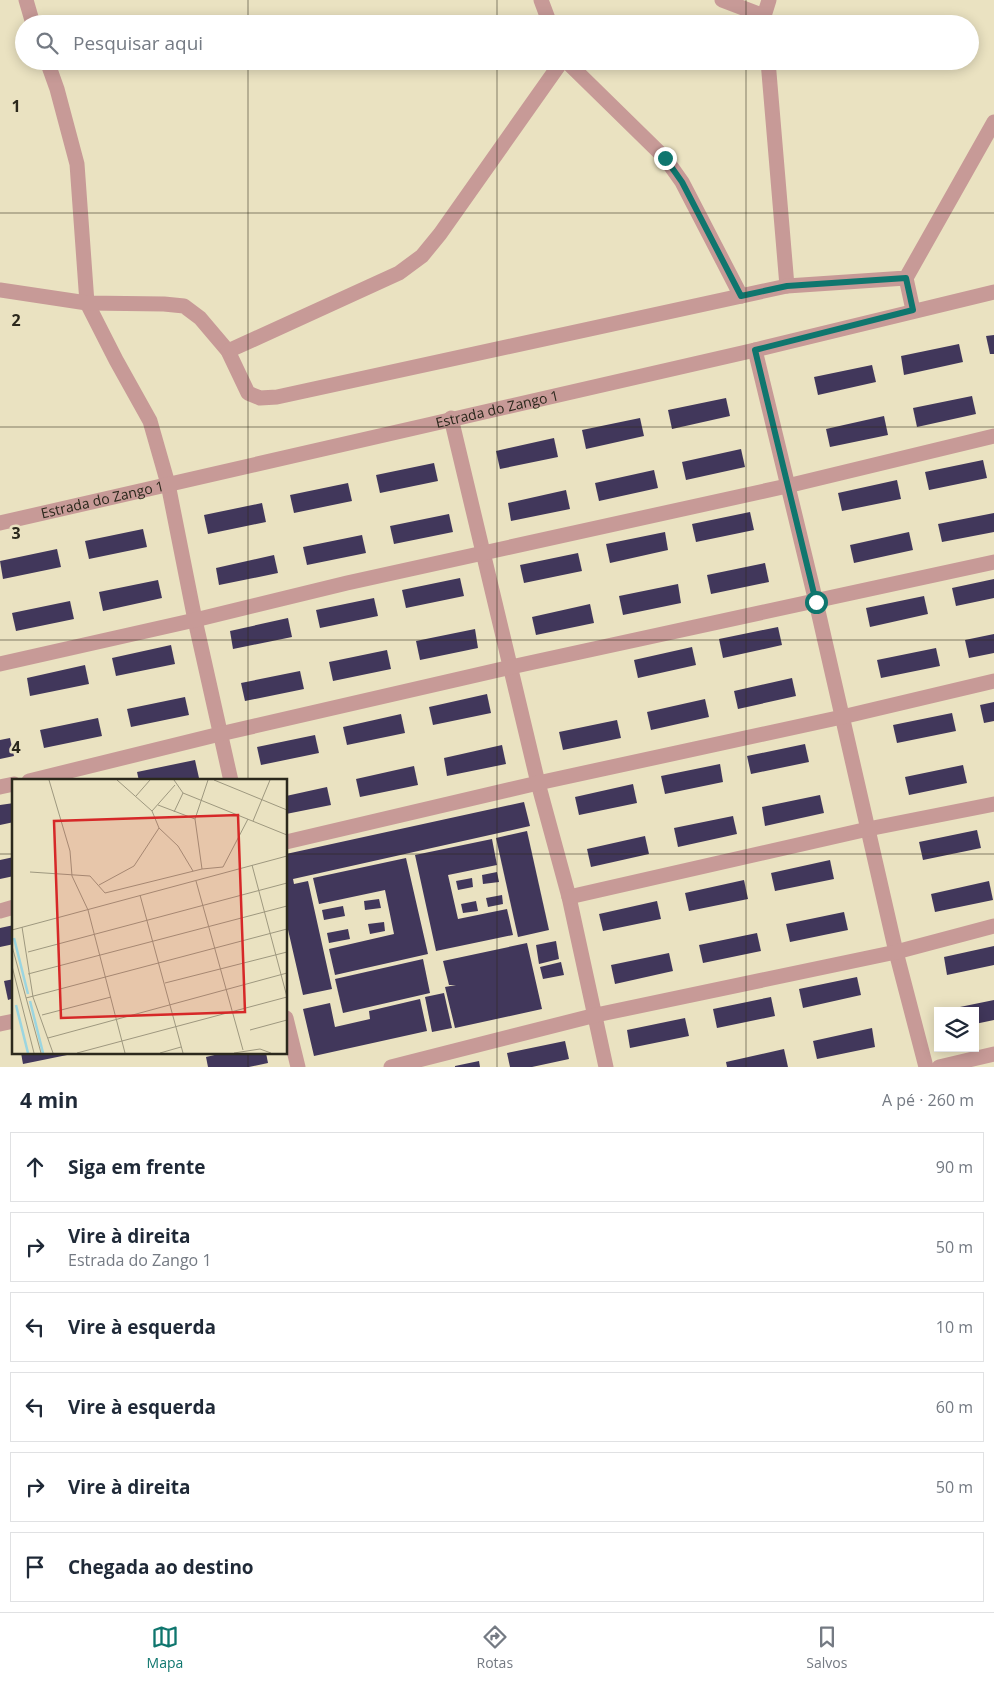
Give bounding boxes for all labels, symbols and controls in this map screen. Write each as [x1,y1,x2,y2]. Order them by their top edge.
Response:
search box [15,15,979,70]
icon: search [33,29,61,57]
text: Pesquisar aqui [73,30,203,56]
text: 1 [11,95,21,117]
route end [654,147,677,170]
text: 2 [11,309,21,331]
street label: Estrada do Zango 1 [434,385,560,432]
street label: Estrada do Zango 1 [39,476,166,522]
text: 3 [11,522,21,544]
route start [805,591,828,614]
text: 4 [11,736,21,758]
inset map [12,779,288,1054]
map controls [934,1007,979,1052]
button: layers [934,1007,979,1052]
text: 4 min [20,1086,78,1114]
text: A pé · 260 m [882,1089,974,1111]
icon: ahead [21,1153,49,1181]
text: Siga em frente [68,1154,205,1180]
text: 90 m [936,1156,973,1178]
text: Vire à direita [68,1223,191,1249]
icon: right [21,1233,49,1261]
text: 50 m [936,1236,973,1258]
text: Estrada do Zango 1 [68,1249,212,1271]
icon: left [21,1313,49,1341]
text: Vire à esquerda [68,1314,216,1340]
text: 10 m [936,1316,973,1338]
icon: left [21,1393,49,1421]
text: Vire à esquerda [68,1394,216,1420]
text: 60 m [936,1396,973,1418]
icon: right [21,1473,49,1501]
text: Vire à direita [68,1474,191,1500]
text: 50 m [936,1476,973,1498]
icon: arrive [21,1553,49,1581]
text: Chegada ao destino [68,1554,254,1580]
tab: Mapa [147,1623,183,1672]
tab: Rotas [477,1623,513,1672]
tab: Salvos [806,1623,847,1672]

